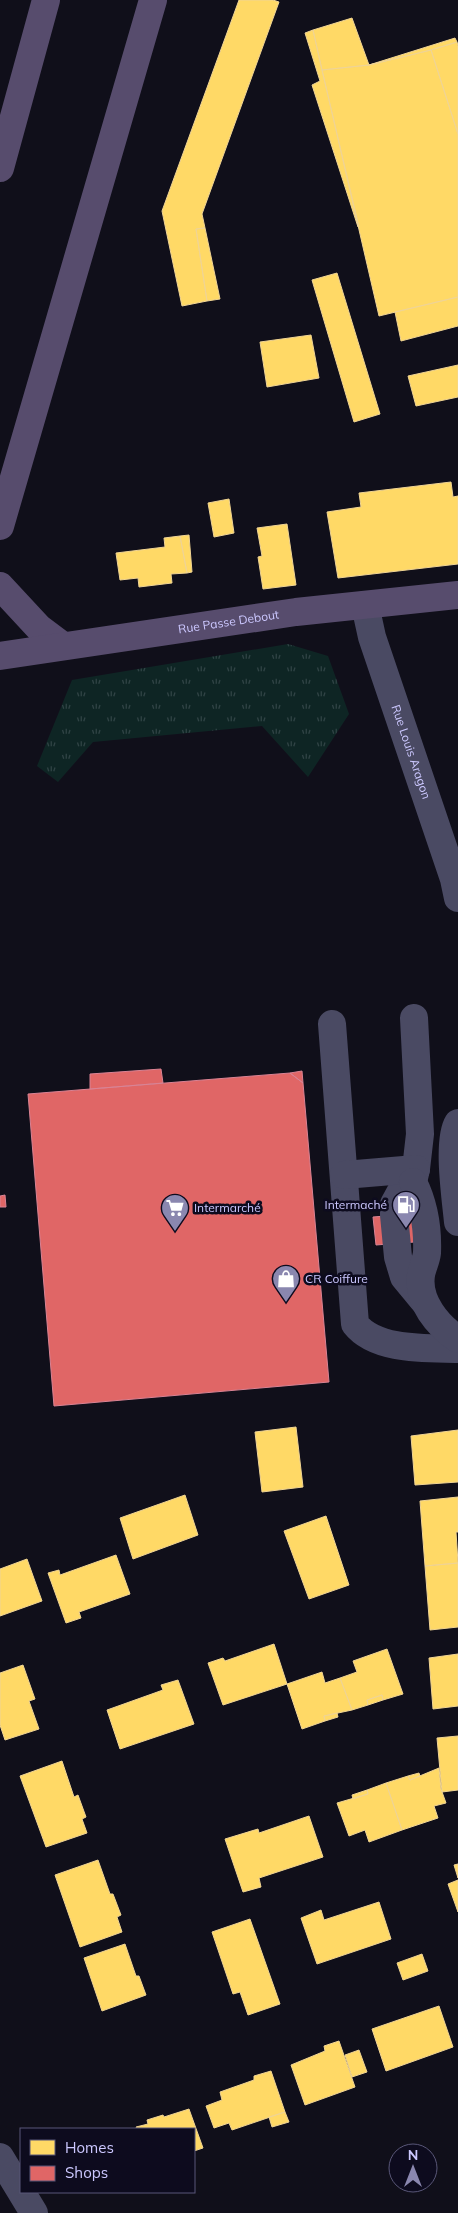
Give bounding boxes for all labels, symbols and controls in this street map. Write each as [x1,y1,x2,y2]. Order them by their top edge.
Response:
street label: Rue Passe Debout [177,607,280,636]
street label: Rue Louis Aragon [388,703,434,801]
fuel station icon: Intermaché [391,1190,421,1229]
supermarket icon: Intermarché [160,1193,190,1232]
place label: Intermaché [325,1197,387,1212]
place label: Intermarché [194,1200,261,1215]
shop icon: CR Coiffure [271,1264,301,1303]
place label: CR Coiffure [305,1271,368,1286]
legend [20,2128,195,2193]
text: Homes [65,2138,114,2157]
north arrow [388,2143,438,2193]
text: N [408,2146,418,2164]
text: Shops [65,2163,108,2182]

